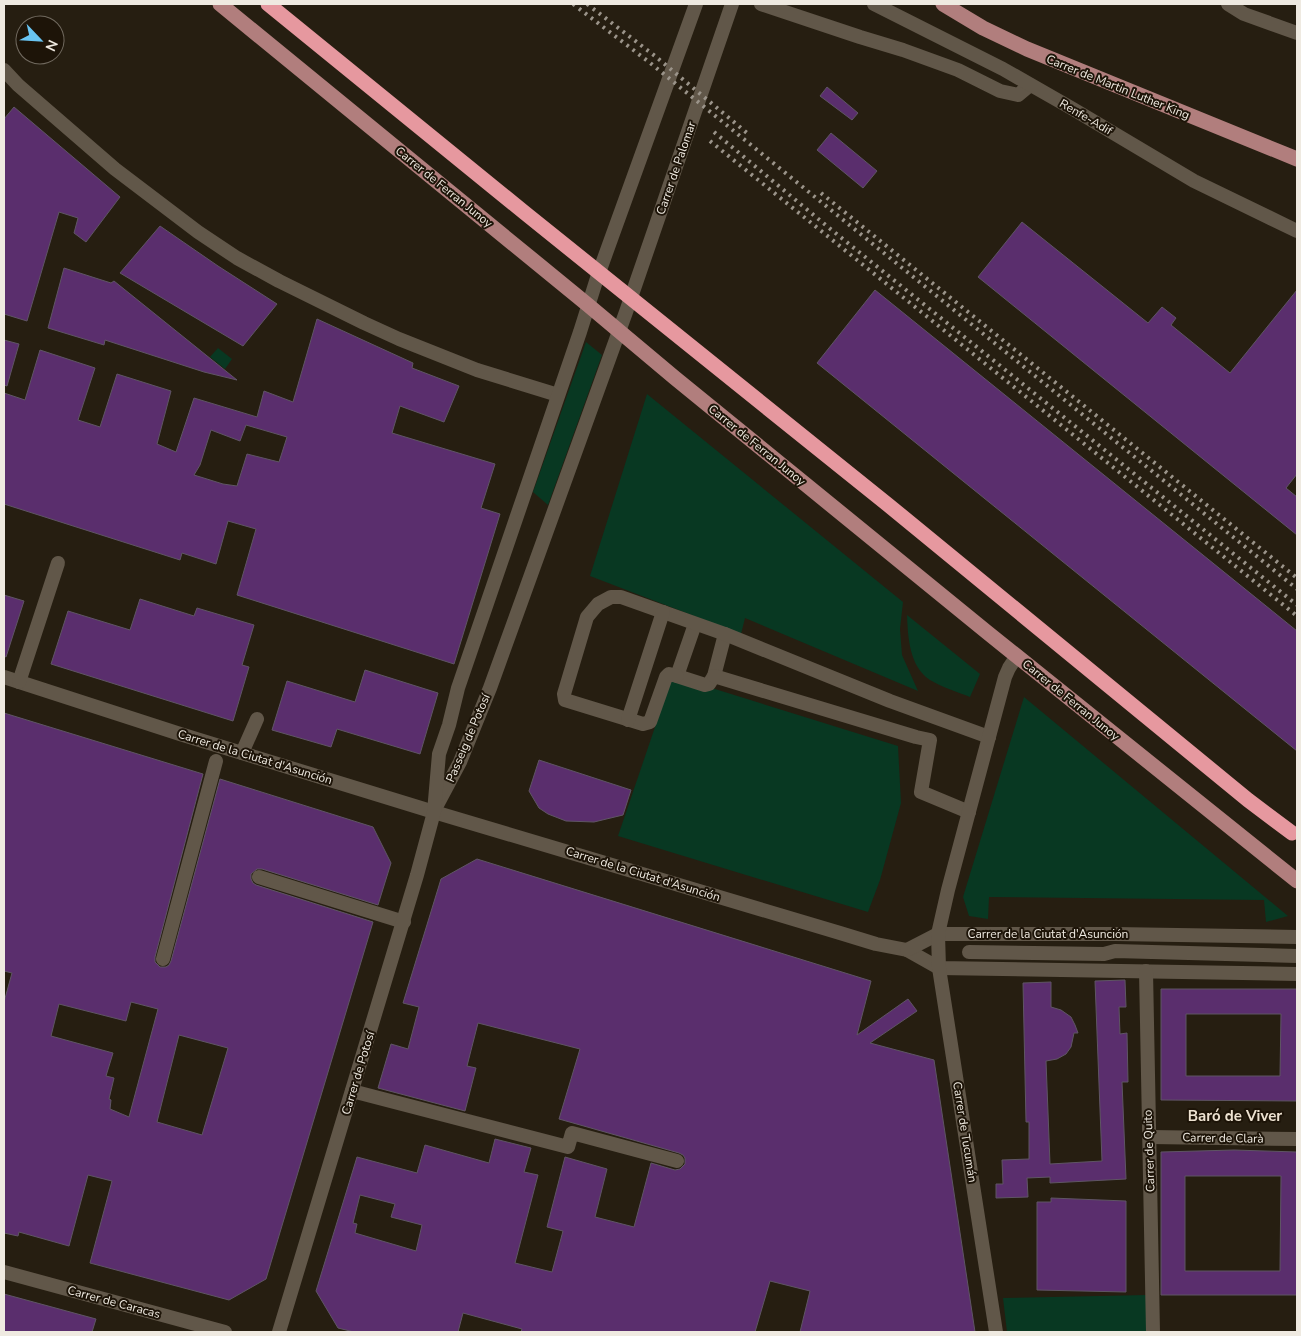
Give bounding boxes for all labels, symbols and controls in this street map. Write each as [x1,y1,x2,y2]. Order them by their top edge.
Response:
north arrow [15,15,65,65]
text: N [41,37,62,54]
street label: Carrer de Martin Luther King [1044,51,1192,123]
street label: Renfe-Adif [1057,95,1116,139]
street label: Carrer de Palomar [653,119,700,217]
street label: Carrer de Ferran Junoy [392,143,497,232]
street label: Carrer de Ferran Junoy [705,401,810,490]
street label: Carrer de Ferran Junoy [1019,656,1124,745]
street label: Passeig de Potosí [442,690,494,785]
street label: Carrer de la Ciutat d'Asunción [176,726,334,788]
street label: Carrer de la Ciutat d'Asunción [564,843,722,905]
street label: Carrer de la Ciutat d'Asunción [968,926,1128,942]
street label: Carrer de Potosí [338,1028,379,1117]
street label: Carrer de Tucumán [949,1080,981,1184]
district label: Baró de Viver [1188,1106,1282,1126]
street label: Carrer de Quito [1140,1109,1158,1193]
street label: Carrer de Clarà [1182,1129,1264,1147]
street label: Carrer de Caracas [66,1282,162,1322]

